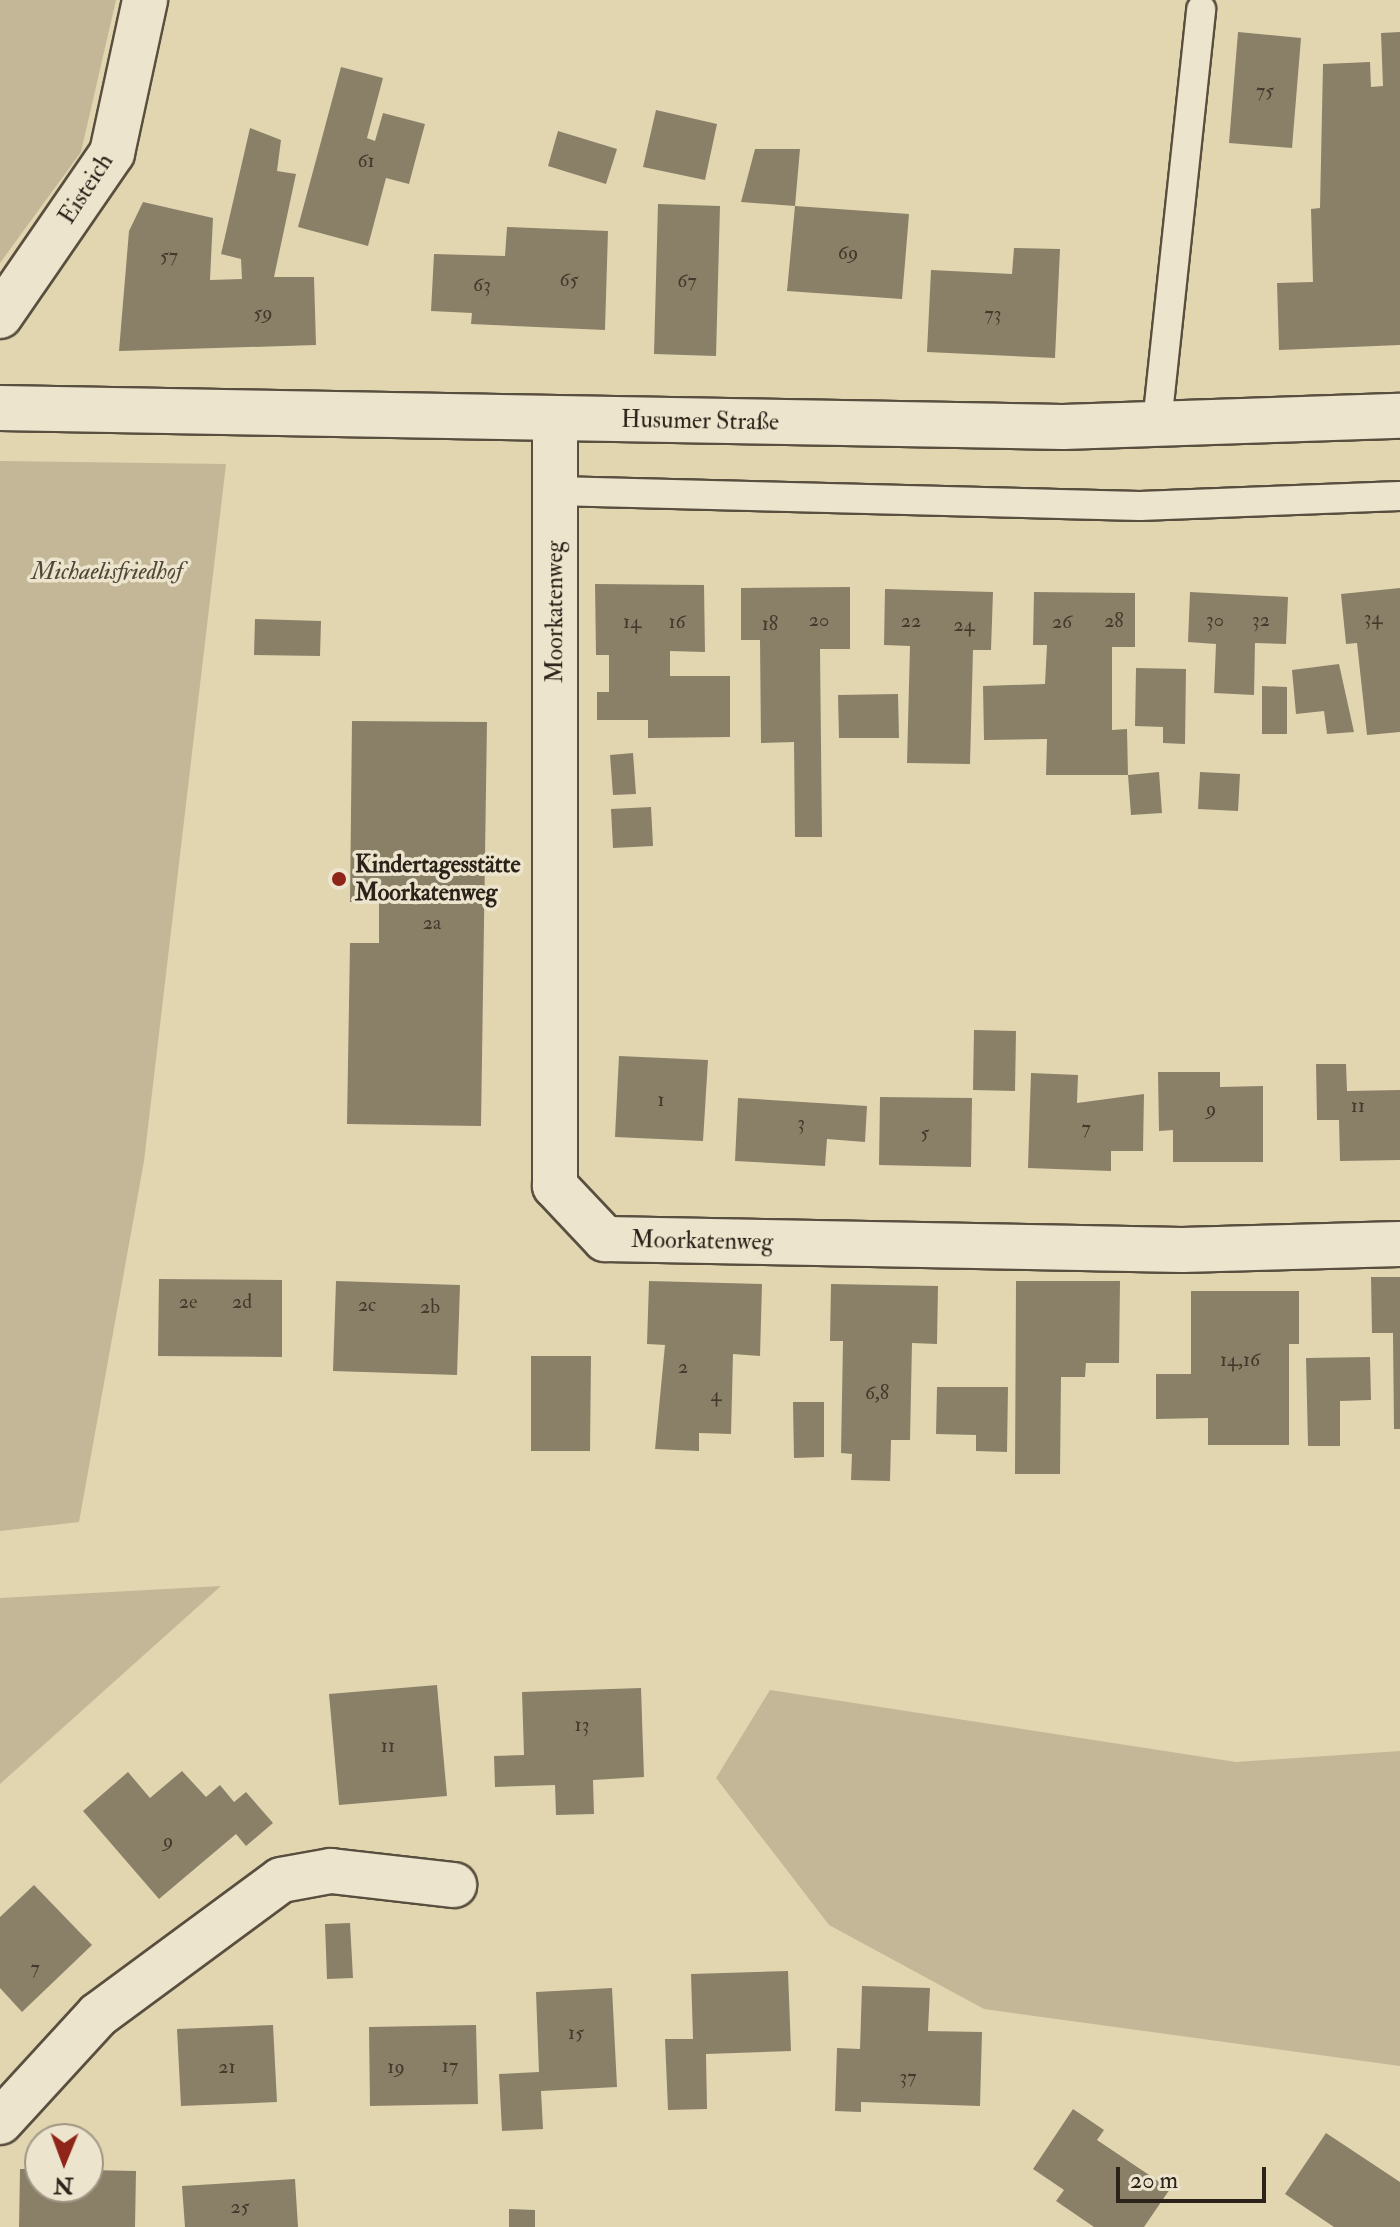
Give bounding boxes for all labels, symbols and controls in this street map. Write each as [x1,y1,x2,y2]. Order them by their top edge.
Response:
house number: 75 [1256,78,1274,102]
street label: Eisteich [53,148,119,230]
house number: 61 [357,148,375,172]
house number: 69 [838,240,858,264]
house number: 57 [160,243,178,267]
house number: 65 [560,267,578,291]
house number: 67 [677,268,697,292]
house number: 63 [473,272,491,296]
house number: 59 [253,300,273,324]
house number: 73 [985,301,1001,325]
street label: Husumer Straße [621,405,779,437]
street label: Moorkatenweg [541,541,569,683]
park label: Michaelisfriedhof [31,558,183,586]
house number: 34 [1364,605,1382,629]
house number: 20 [809,607,829,631]
house number: 30 [1206,607,1224,631]
house number: 32 [1252,607,1270,631]
house number: 22 [901,608,921,632]
house number: 28 [1104,608,1124,632]
house number: 14 [623,609,641,633]
house number: 16 [668,609,686,633]
house number: 26 [1052,609,1072,633]
house number: 18 [762,611,778,635]
house number: 24 [954,612,974,636]
place label: Kindertagesstätte Moorkatenweg [355,851,520,907]
marker: Kindertagesstätte Moorkatenweg [330,870,348,888]
house number: 2a [423,910,441,934]
house number: 1 [657,1087,665,1111]
house number: 11 [1351,1093,1365,1117]
house number: 9 [1206,1096,1216,1120]
house number: 3 [797,1110,805,1134]
house number: 7 [1081,1115,1091,1139]
house number: 5 [921,1120,929,1144]
street label: Moorkatenweg [631,1225,773,1257]
house number: 2e [179,1289,197,1313]
house number: 2d [232,1289,252,1313]
house number: 2c [358,1292,376,1316]
house number: 2b [420,1294,440,1318]
house number: 14,16 [1220,1347,1260,1371]
house number: 2 [678,1354,688,1378]
house number: 6,8 [865,1380,889,1404]
house number: 4 [711,1382,721,1406]
house number: 13 [575,1712,589,1736]
house number: 11 [381,1733,395,1757]
house number: 9 [163,1828,173,1852]
house number: 7 [30,1955,40,1979]
house number: 15 [568,2020,584,2044]
house number: 17 [442,2053,458,2077]
house number: 21 [218,2054,236,2078]
house number: 19 [387,2054,405,2078]
house number: 37 [900,2064,916,2088]
north arrow [24,2123,104,2203]
scale bar [1120,2151,1270,2201]
text: 20 m [1130,2165,1178,2196]
text: N [54,2171,74,2199]
house number: 25 [231,2194,249,2218]

